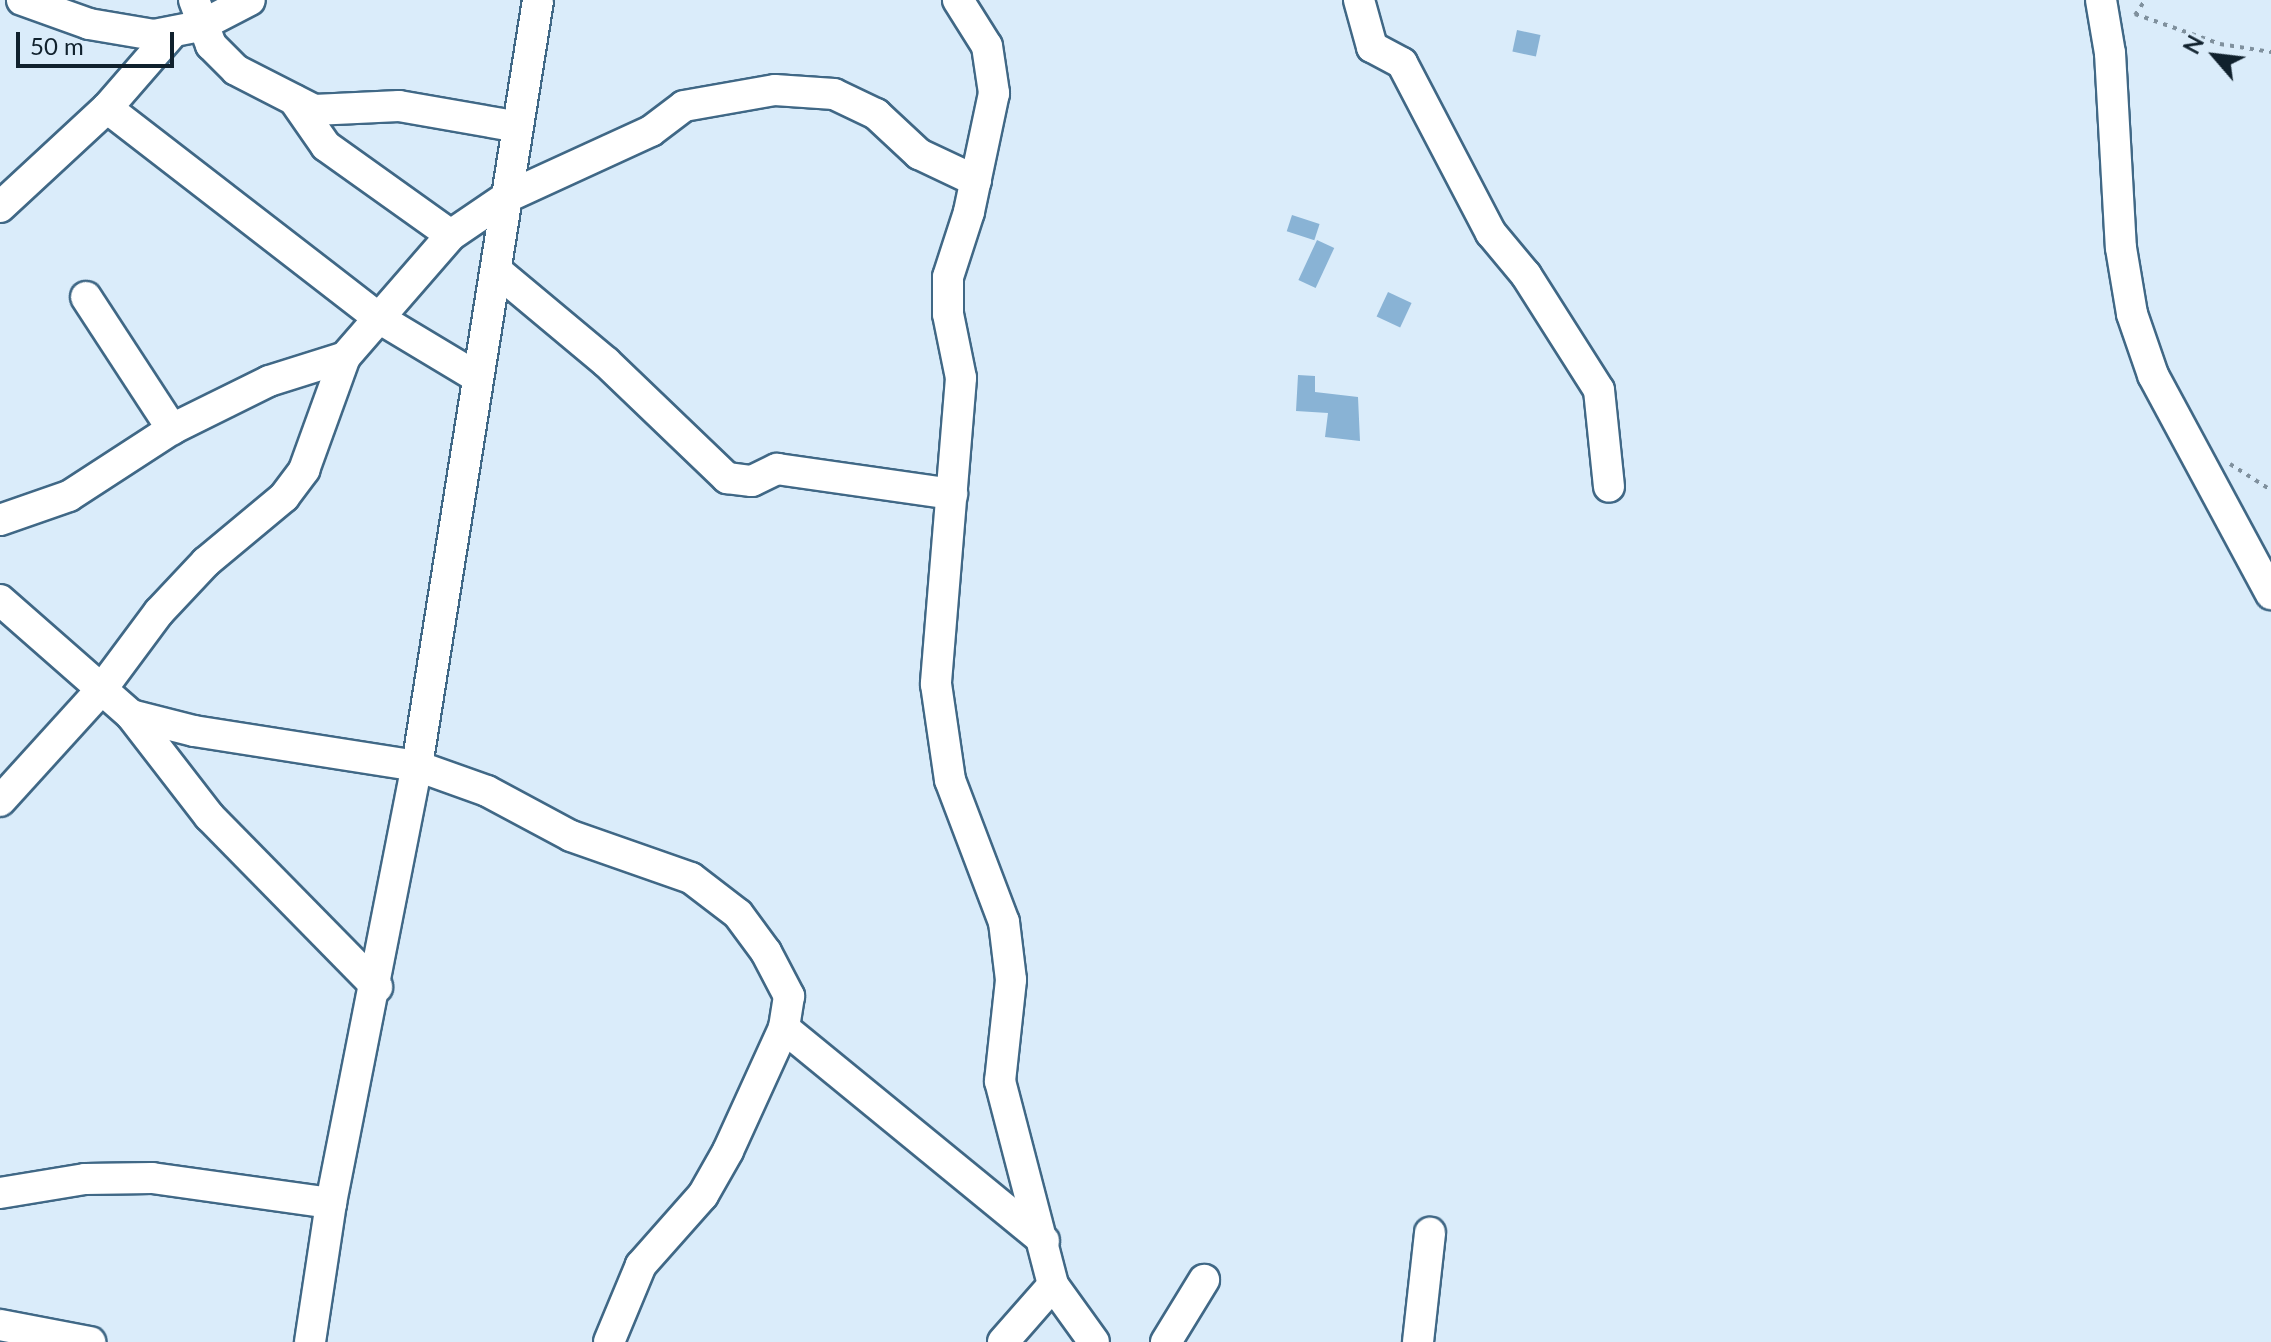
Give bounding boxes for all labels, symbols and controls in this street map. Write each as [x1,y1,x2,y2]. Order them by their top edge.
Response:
scale bar [20,16,178,66]
north arrow [2175,16,2255,96]
text: 50 m [30,31,84,60]
text: N [2177,31,2209,58]

